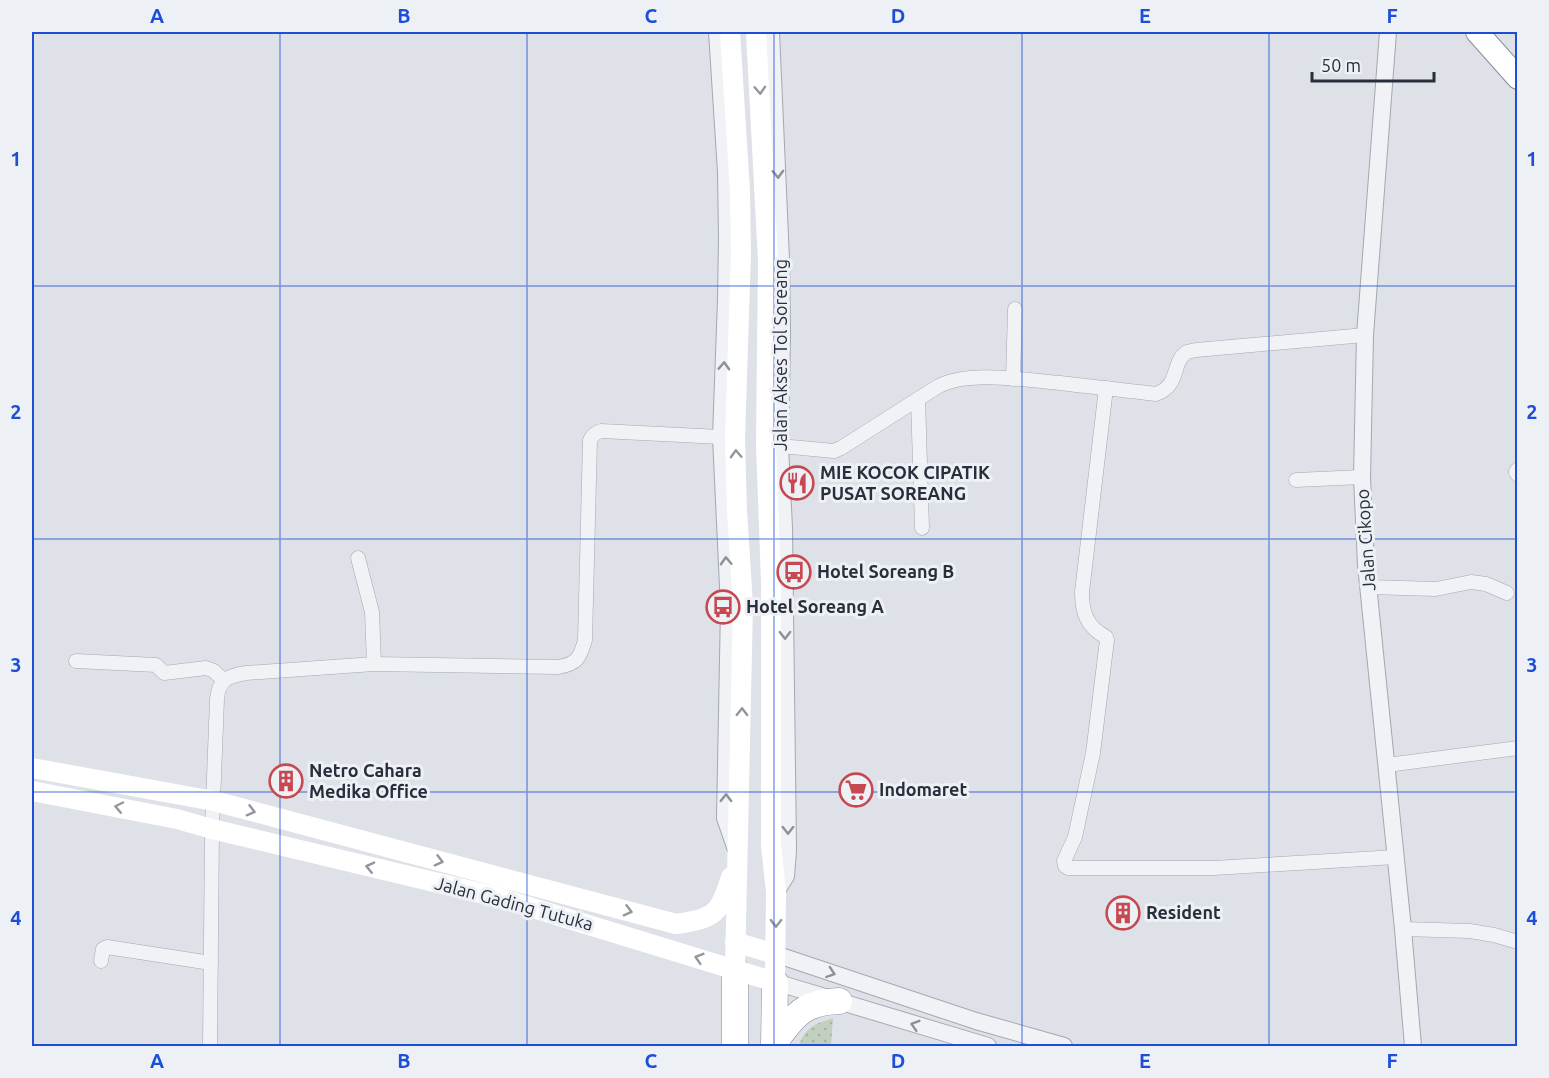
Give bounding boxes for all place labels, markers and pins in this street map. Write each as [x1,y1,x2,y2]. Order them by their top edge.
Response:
place label: MIE KOCOK CIPATIK PUSAT SOREANG [820,462,990,503]
restaurant icon: MIE KOCOK CIPATIK PUSAT SOREANG [779,465,815,501]
bus stop icon: Hotel Soreang B [776,554,812,590]
place label: Hotel Soreang B [817,561,954,581]
bus stop icon: Hotel Soreang A [705,589,741,625]
place label: Hotel Soreang A [746,596,884,616]
place label: Netro Cahara Medika Office [309,760,428,801]
building icon: Netro Cahara Medika Office [268,763,304,799]
supermarket icon: Indomaret [838,772,874,808]
place label: Indomaret [879,779,967,799]
building icon: Resident [1105,895,1141,931]
place label: Resident [1146,902,1221,922]

